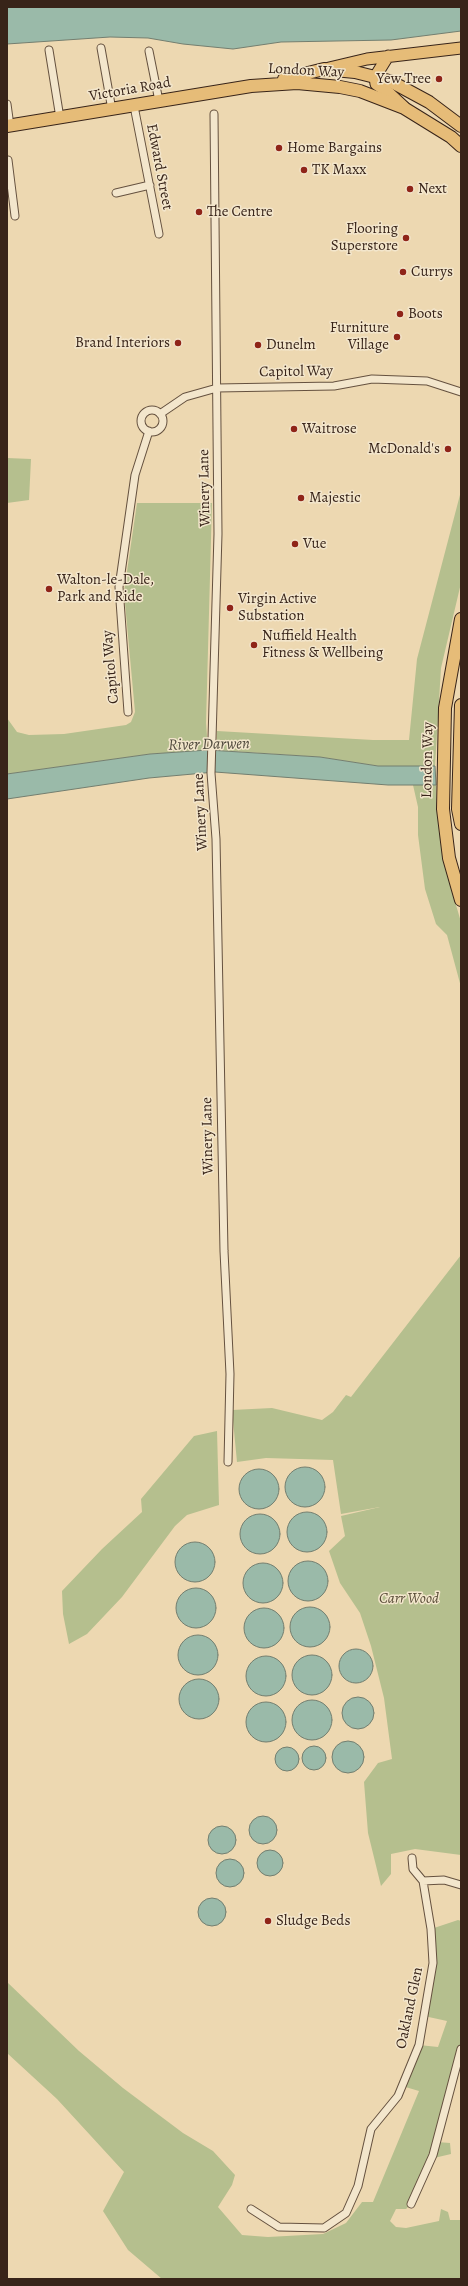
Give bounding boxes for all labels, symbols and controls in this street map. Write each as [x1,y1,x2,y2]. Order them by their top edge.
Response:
street label: London Way [267,60,345,82]
place label: Yew Tree [376,70,431,88]
street label: Victoria Road [88,74,172,106]
marker: Yew Tree [434,74,444,84]
street label: Edward Street [142,122,176,212]
place label: Home Bargains [287,139,382,157]
marker: Home Bargains [274,143,284,153]
place label: TK Maxx [312,161,366,179]
marker: TK Maxx [299,165,309,175]
place label: Next [418,180,447,198]
marker: Next [405,184,415,194]
place label: The Centre [207,203,273,221]
marker: The Centre [194,207,204,217]
place label: Flooring Superstore [331,220,398,255]
marker: Flooring Superstore [401,233,411,243]
place label: Currys [411,263,453,281]
marker: Currys [398,267,408,277]
place label: Boots [408,305,443,323]
marker: Boots [395,309,405,319]
place label: Furniture Village [330,319,389,354]
marker: Furniture Village [392,332,402,342]
place label: Brand Interiors [75,334,170,352]
place label: Dunelm [266,336,316,354]
marker: Brand Interiors [173,338,183,348]
marker: Dunelm [253,340,263,350]
street label: Capitol Way [259,362,333,382]
place label: Waitrose [302,420,357,438]
marker: Waitrose [289,424,299,434]
place label: McDonald's [368,440,440,458]
marker: McDonald's [443,444,453,454]
street label: Winery Lane [195,449,215,527]
place label: Majestic [309,489,361,507]
marker: Majestic [296,493,306,503]
place label: Vue [303,535,326,553]
marker: Vue [290,539,300,549]
place label: Walton-le-Dale, Park and Ride [57,571,154,606]
marker: Walton-le-Dale, Park and Ride [44,584,54,594]
place label: Virgin Active Substation [238,590,317,625]
marker: Virgin Active Substation [225,603,235,613]
place label: Nuffield Health Fitness & Wellbeing [262,627,383,662]
street label: Capitol Way [99,629,123,705]
marker: Nuffield Health Fitness & Wellbeing [249,640,259,650]
street label: London Way [418,722,438,798]
water label: River Darwen [168,735,250,755]
street label: Winery Lane [190,773,212,851]
street label: Winery Lane [198,1097,218,1175]
park label: Carr Wood [379,1590,439,1608]
place label: Sludge Beds [276,1912,350,1930]
marker: Sludge Beds [263,1916,273,1926]
street label: Oakland Glen [393,1965,427,2051]

